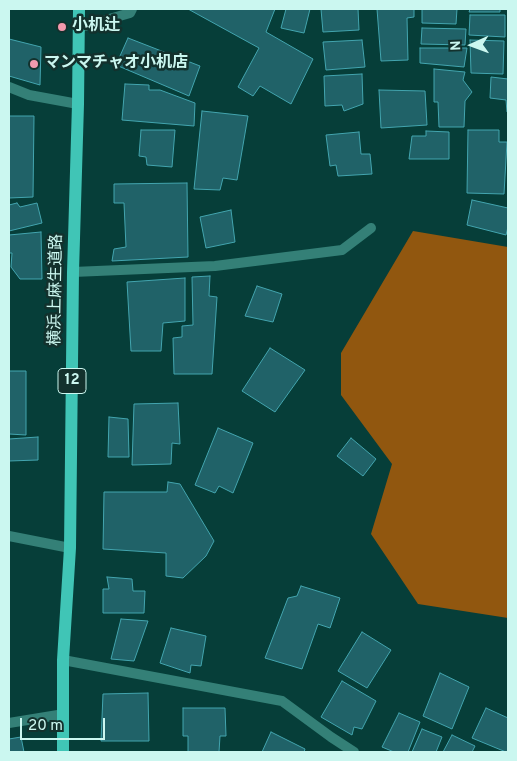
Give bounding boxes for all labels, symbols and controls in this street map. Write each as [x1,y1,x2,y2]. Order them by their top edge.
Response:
place label: 小机辻 [72,17,120,37]
north arrow [447,20,497,70]
marker: 小机辻 [56,21,68,33]
text: N [448,40,465,51]
place label: マンマチャオ小机店 [44,54,188,74]
marker: マンマチャオ小机店 [28,58,40,70]
street label: 横浜上麻生道路 [46,234,68,346]
road number: 12 [58,368,86,394]
scale bar [22,708,108,740]
text: 20 m [28,717,63,736]

